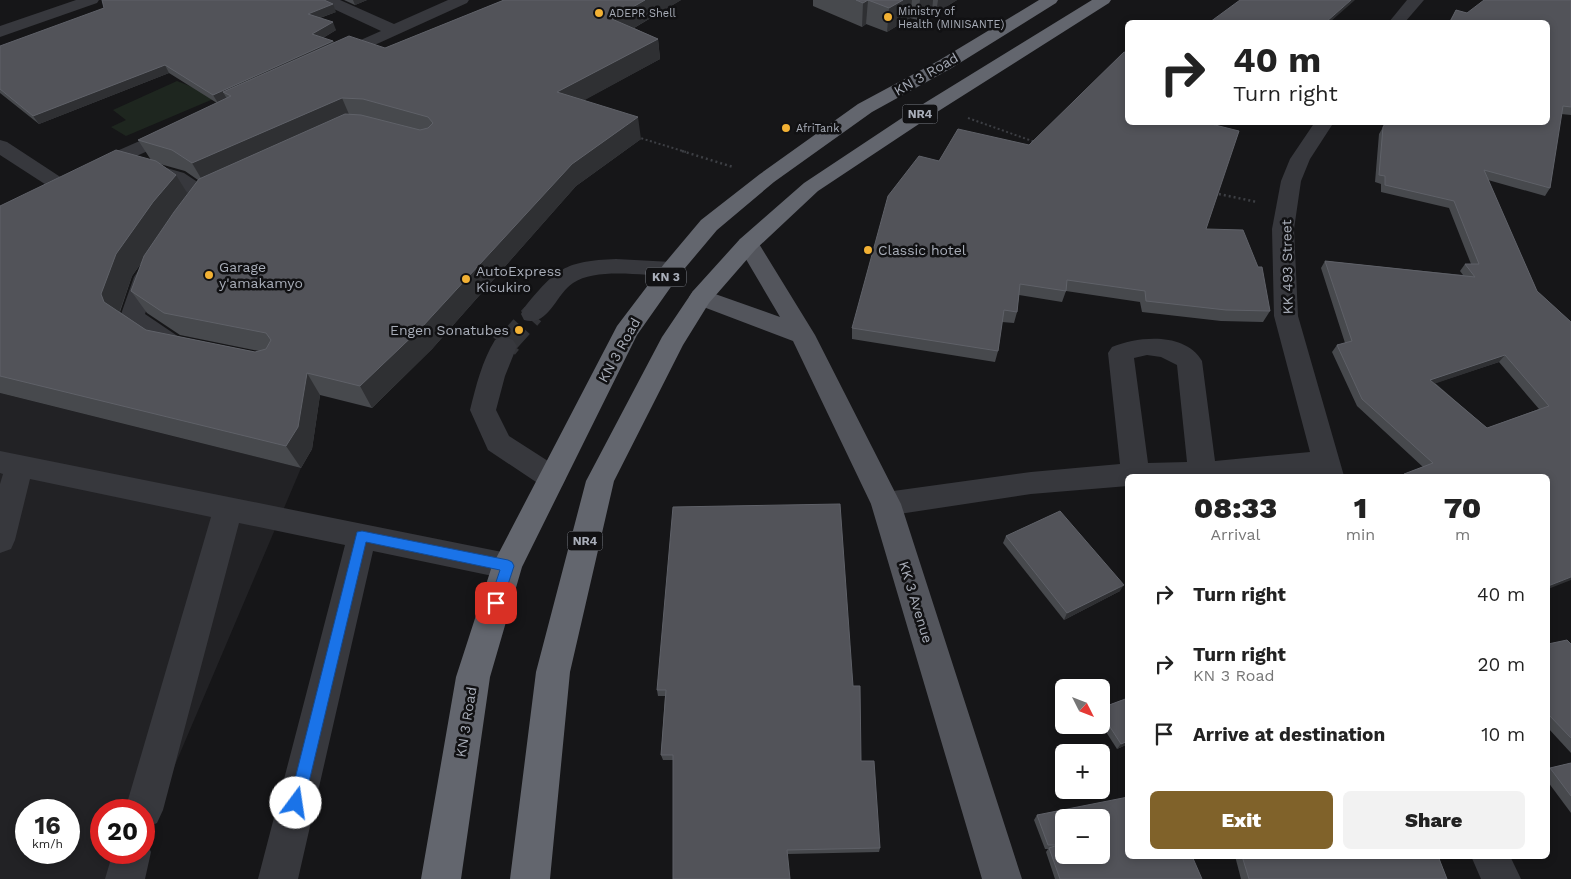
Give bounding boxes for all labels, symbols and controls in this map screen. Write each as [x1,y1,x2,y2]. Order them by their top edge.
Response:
place label: Ministry of Health (MINISANTE) [898,5,1005,31]
marker: ADEPR Shell [593,7,605,19]
place label: ADEPR Shell [609,7,677,20]
marker: Ministry of Health (MINISANTE) [882,11,894,23]
text: 40 m [1233,39,1321,81]
icon: right [1150,40,1215,105]
street label: KN 3 Road [891,49,961,99]
text: Turn right [1233,81,1338,106]
road number: NR4 [902,105,938,124]
marker: AfriTank [780,122,792,134]
place label: AfriTank [796,122,839,135]
street label: KK 493 Street [1278,219,1296,315]
place label: Classic hotel [878,242,967,258]
marker: Classic hotel [862,244,874,256]
place label: Garage y'amakamyo [219,259,303,291]
place label: AutoExpress Kicukiro [476,263,561,295]
road number: KN 3 [646,268,686,286]
marker: Garage y'amakamyo [203,269,215,281]
marker: AutoExpress Kicukiro [460,273,472,285]
street label: KN 3 Road [595,315,643,385]
place label: Engen Sonatubes [390,322,509,338]
marker: Engen Sonatubes [513,324,525,336]
text: 08:33 [1194,490,1277,525]
text: 1 [1354,490,1367,525]
text: 70 [1444,490,1481,525]
text: Arrival [1210,525,1260,544]
text: min [1346,525,1375,544]
text: m [1455,525,1470,544]
road number: NR4 [568,532,602,550]
street label: KK 3 Avenue [896,559,936,645]
icon: right [1150,580,1178,608]
pin [475,582,517,624]
text: Turn right [1193,583,1286,606]
text: 40 m [1477,583,1525,606]
icon: arrive [482,589,510,617]
text: Turn right [1193,643,1286,666]
icon: right [1150,650,1178,678]
text: 20 m [1478,653,1525,676]
text: KN 3 Road [1193,666,1275,685]
north arrow [1055,679,1110,734]
map controls [1055,679,1110,864]
street label: KN 3 Road [453,686,479,758]
icon: arrive [1150,720,1178,748]
text: Arrive at destination [1193,723,1385,746]
text: 10 m [1481,723,1525,746]
button: + [1055,744,1110,799]
position arrow [269,776,321,828]
button: Exit [1150,791,1333,849]
button: Share [1343,791,1525,849]
speed limit sign: 20 [90,799,155,864]
button: − [1055,809,1110,864]
text: 16 [34,811,61,840]
text: km/h [32,837,63,851]

